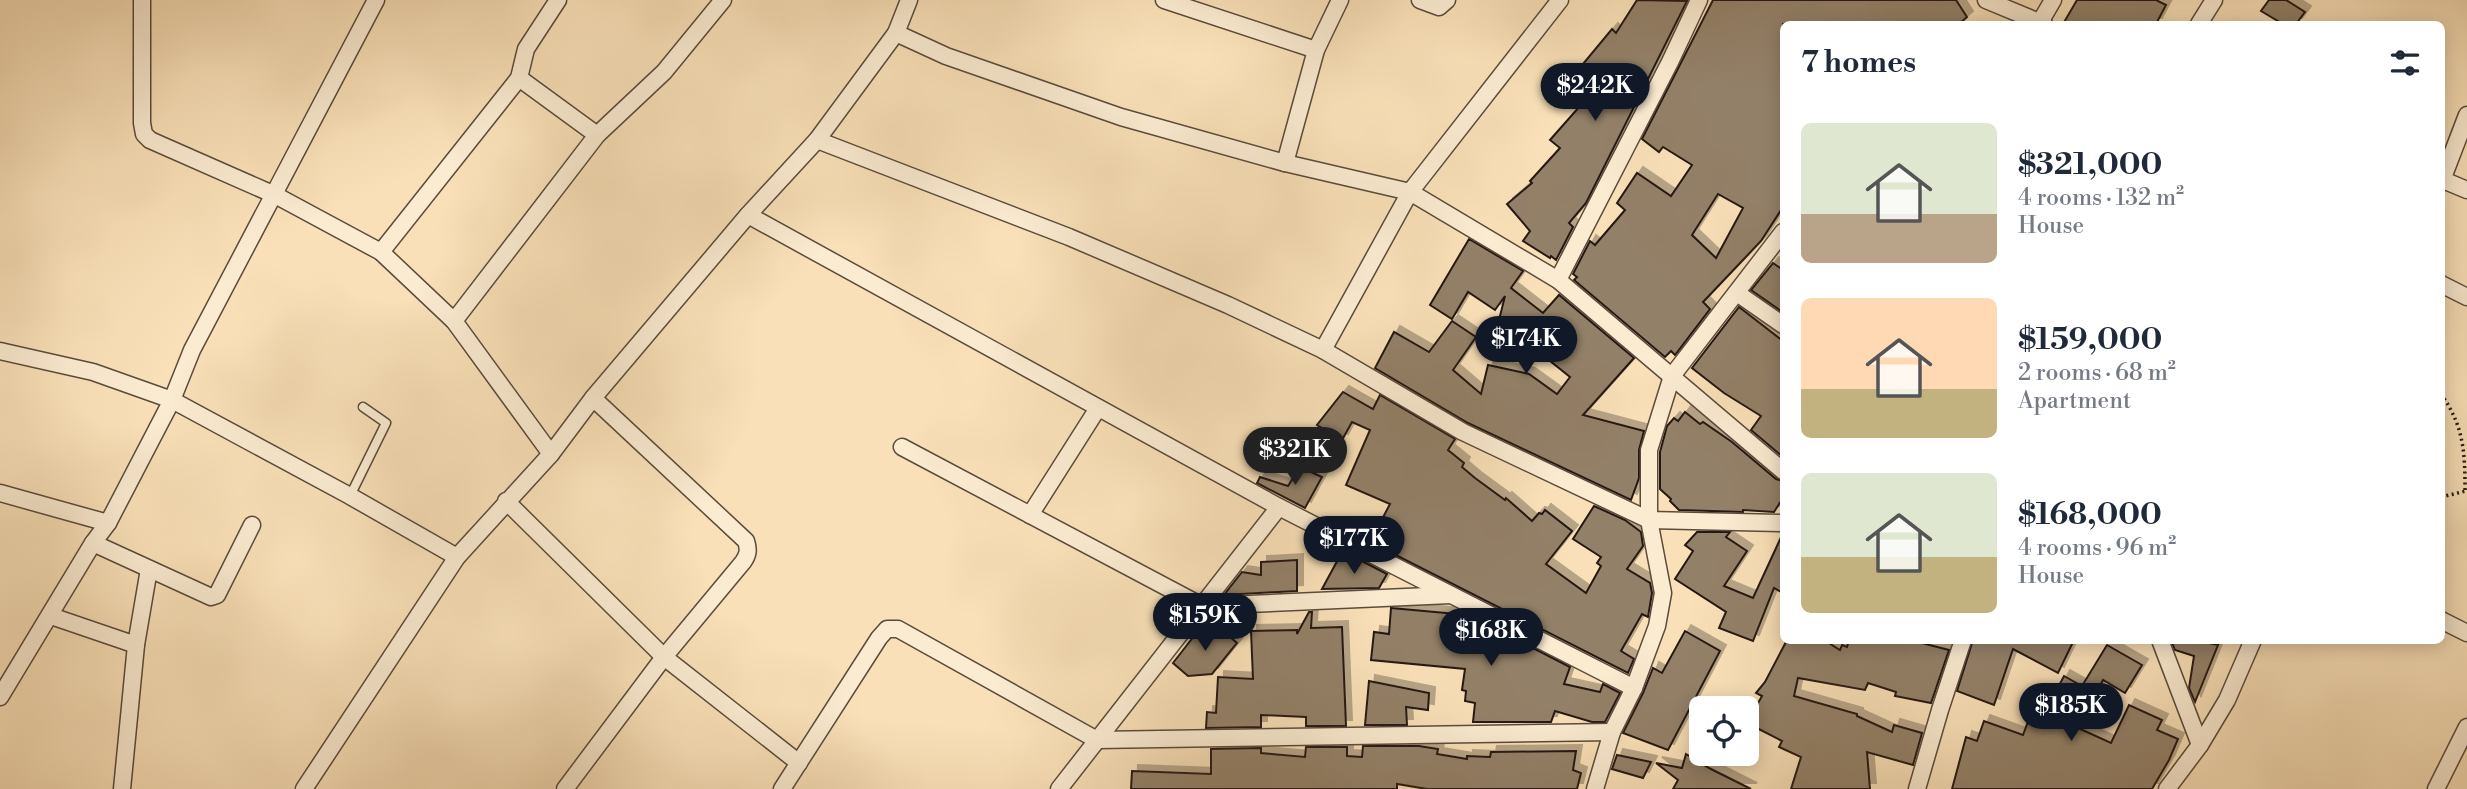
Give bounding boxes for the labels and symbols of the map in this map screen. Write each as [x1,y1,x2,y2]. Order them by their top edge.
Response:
pin: $242K [1546,64,1644,123]
pin: $174K [1477,316,1575,376]
pin: $321K [1246,428,1344,487]
pin: $177K [1305,516,1403,576]
pin: $159K [1156,594,1254,653]
pin: $168K [1442,608,1540,668]
pin: $185K [2022,684,2120,743]

